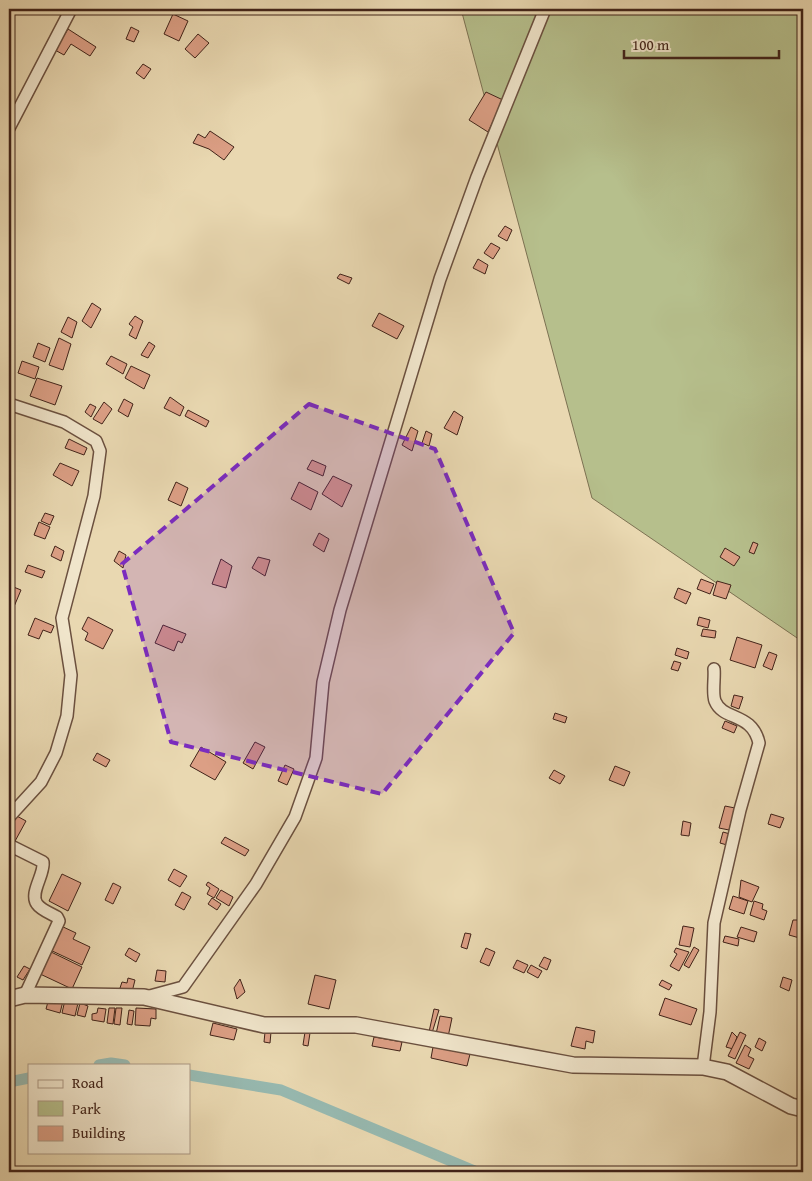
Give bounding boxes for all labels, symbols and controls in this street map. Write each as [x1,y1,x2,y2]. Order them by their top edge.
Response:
scale bar [624,28,780,60]
text: 100 m [632,34,670,55]
legend [28,1064,190,1154]
text: Road [72,1072,103,1093]
text: Park [72,1098,101,1119]
text: Building [72,1122,126,1143]

